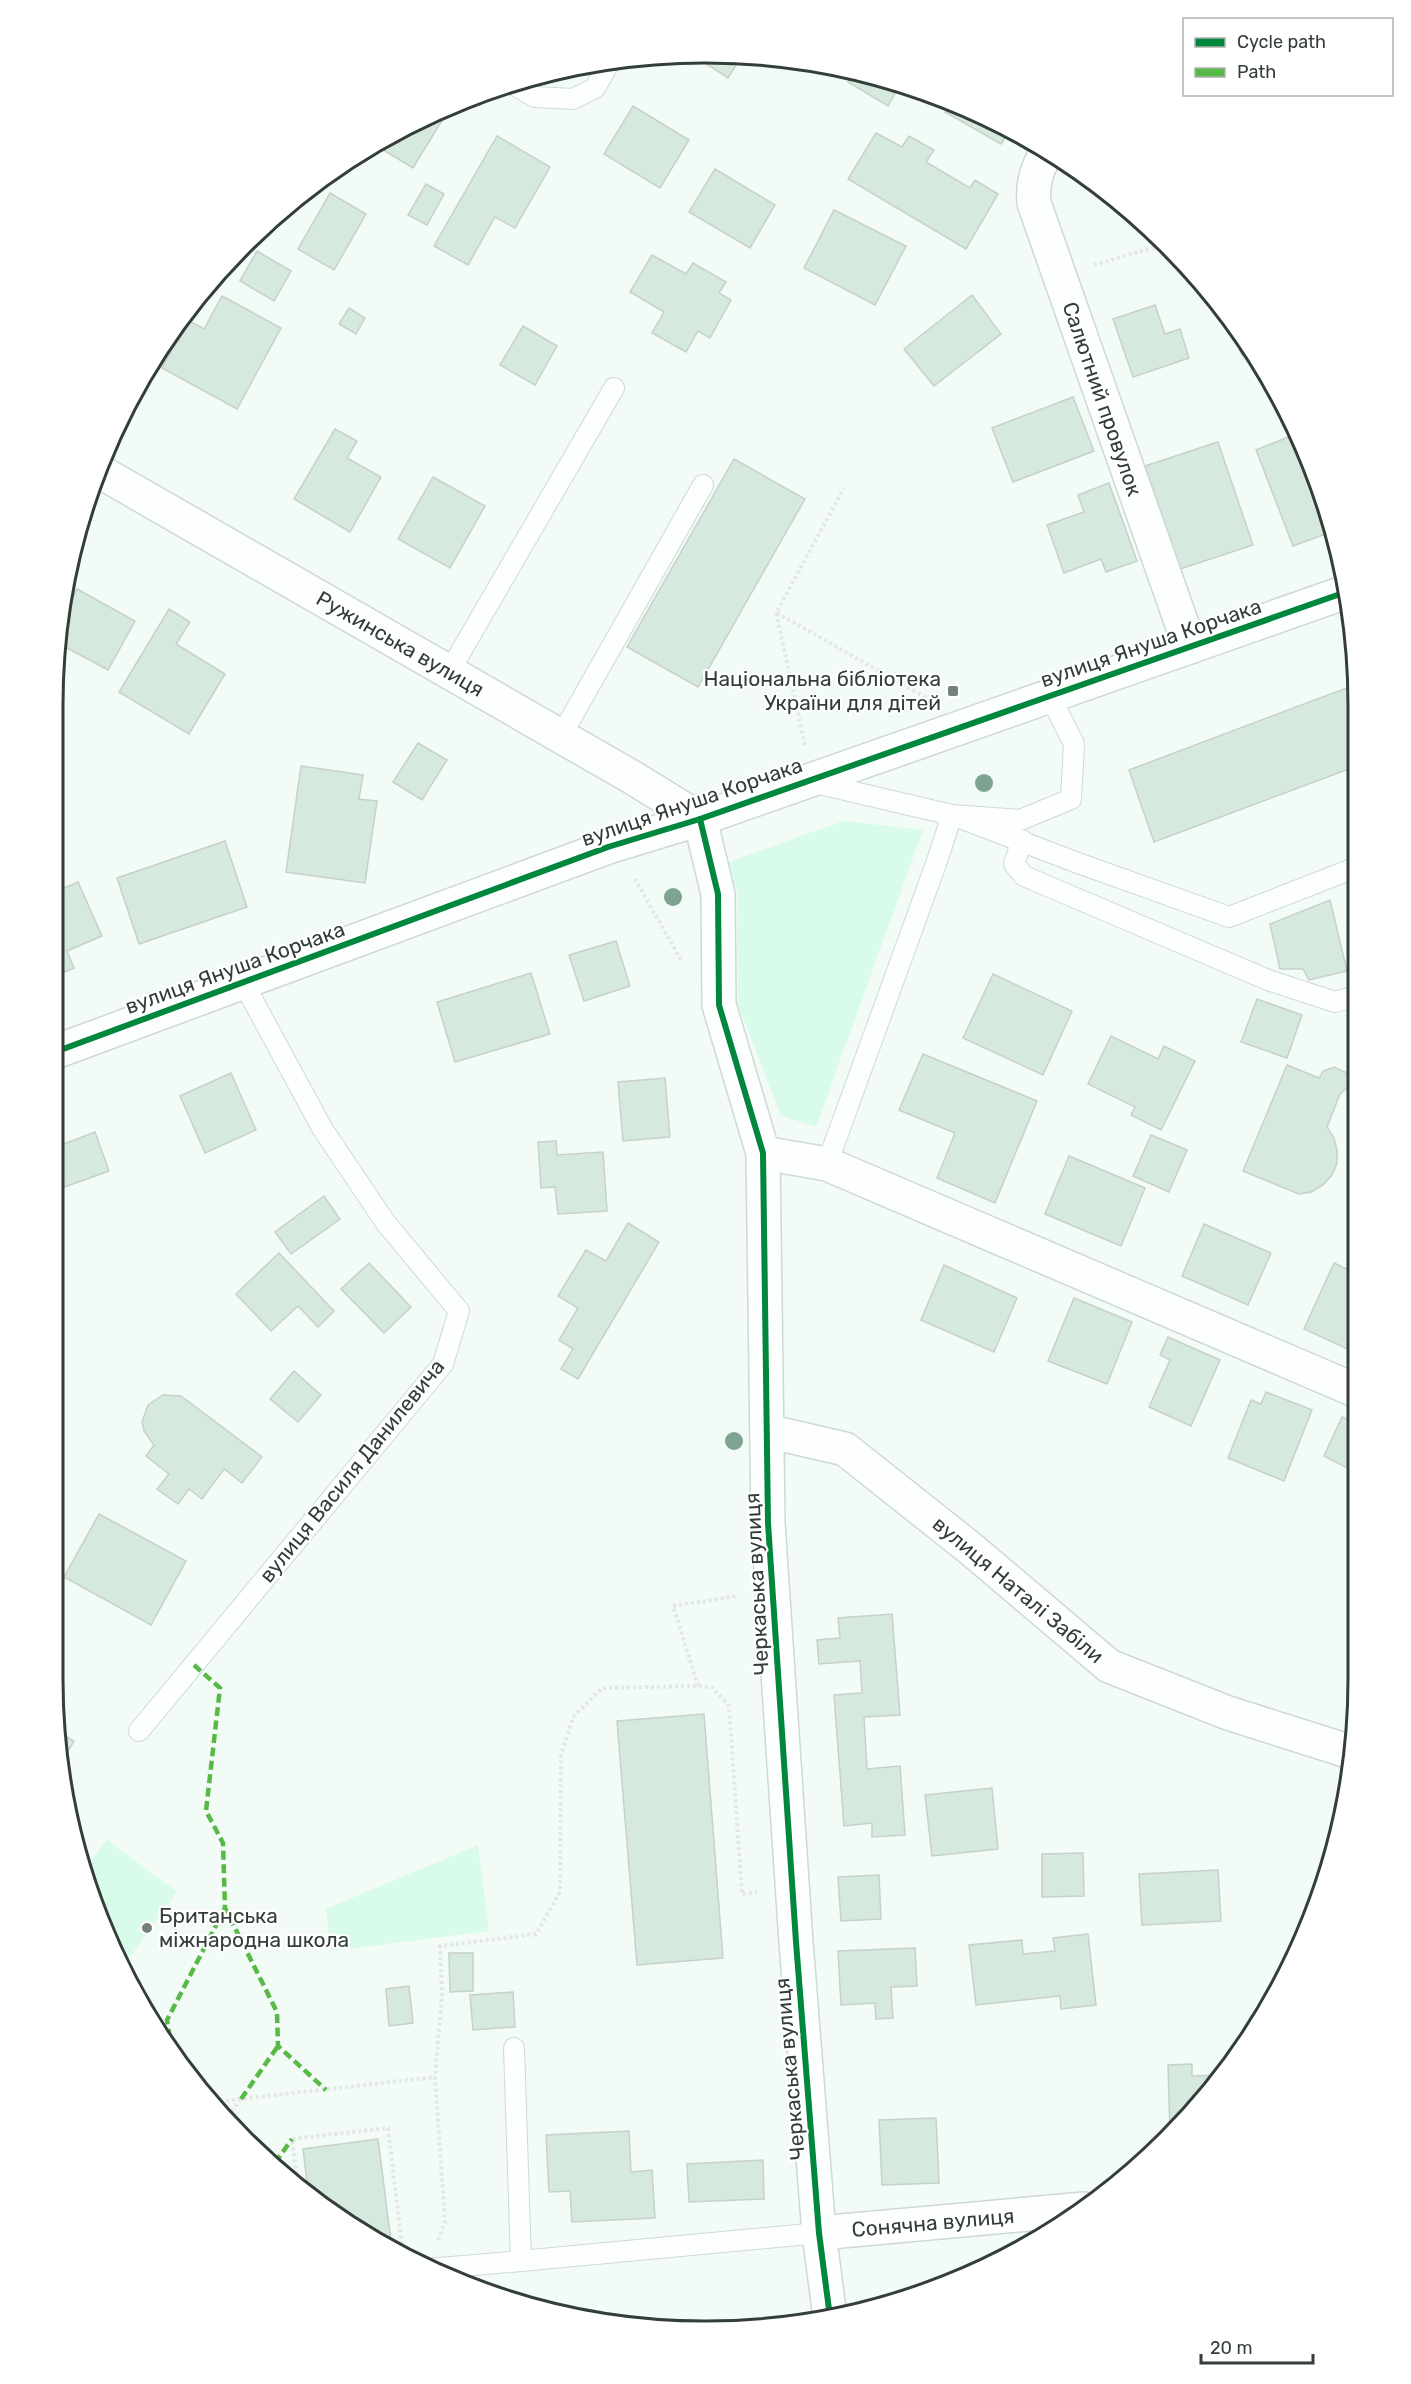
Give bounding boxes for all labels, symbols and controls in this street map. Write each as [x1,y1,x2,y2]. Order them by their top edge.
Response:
legend [1183,18,1393,96]
text: Cycle path [1237,31,1326,53]
text: Path [1237,61,1276,83]
street label: Салютний провулок [1057,298,1147,499]
street label: Ружинська вулиця [312,585,489,702]
street label: вулиця Януша Корчака [1037,593,1265,692]
place label: Національна бібліотека України для дітей [704,666,941,715]
marker: Національна бібліотека України для дітей [946,684,960,698]
street label: вулиця Януша Корчака [578,752,806,851]
street label: вулиця Януша Корчака [122,916,348,1019]
street label: вулиця Василя Данилевича [254,1354,449,1587]
street label: Черкаська вулиця [739,1492,774,1676]
street label: вулиця Наталі Забіли [928,1511,1109,1668]
place label: Британська міжнародна школа [159,1903,349,1952]
marker: Британська міжнародна школа [140,1921,154,1935]
street label: Черкаська вулиця [769,1977,810,2161]
street label: Сонячна вулиця [850,2203,1015,2242]
scale bar [1201,2327,1314,2365]
text: 20 m [1210,2337,1252,2359]

